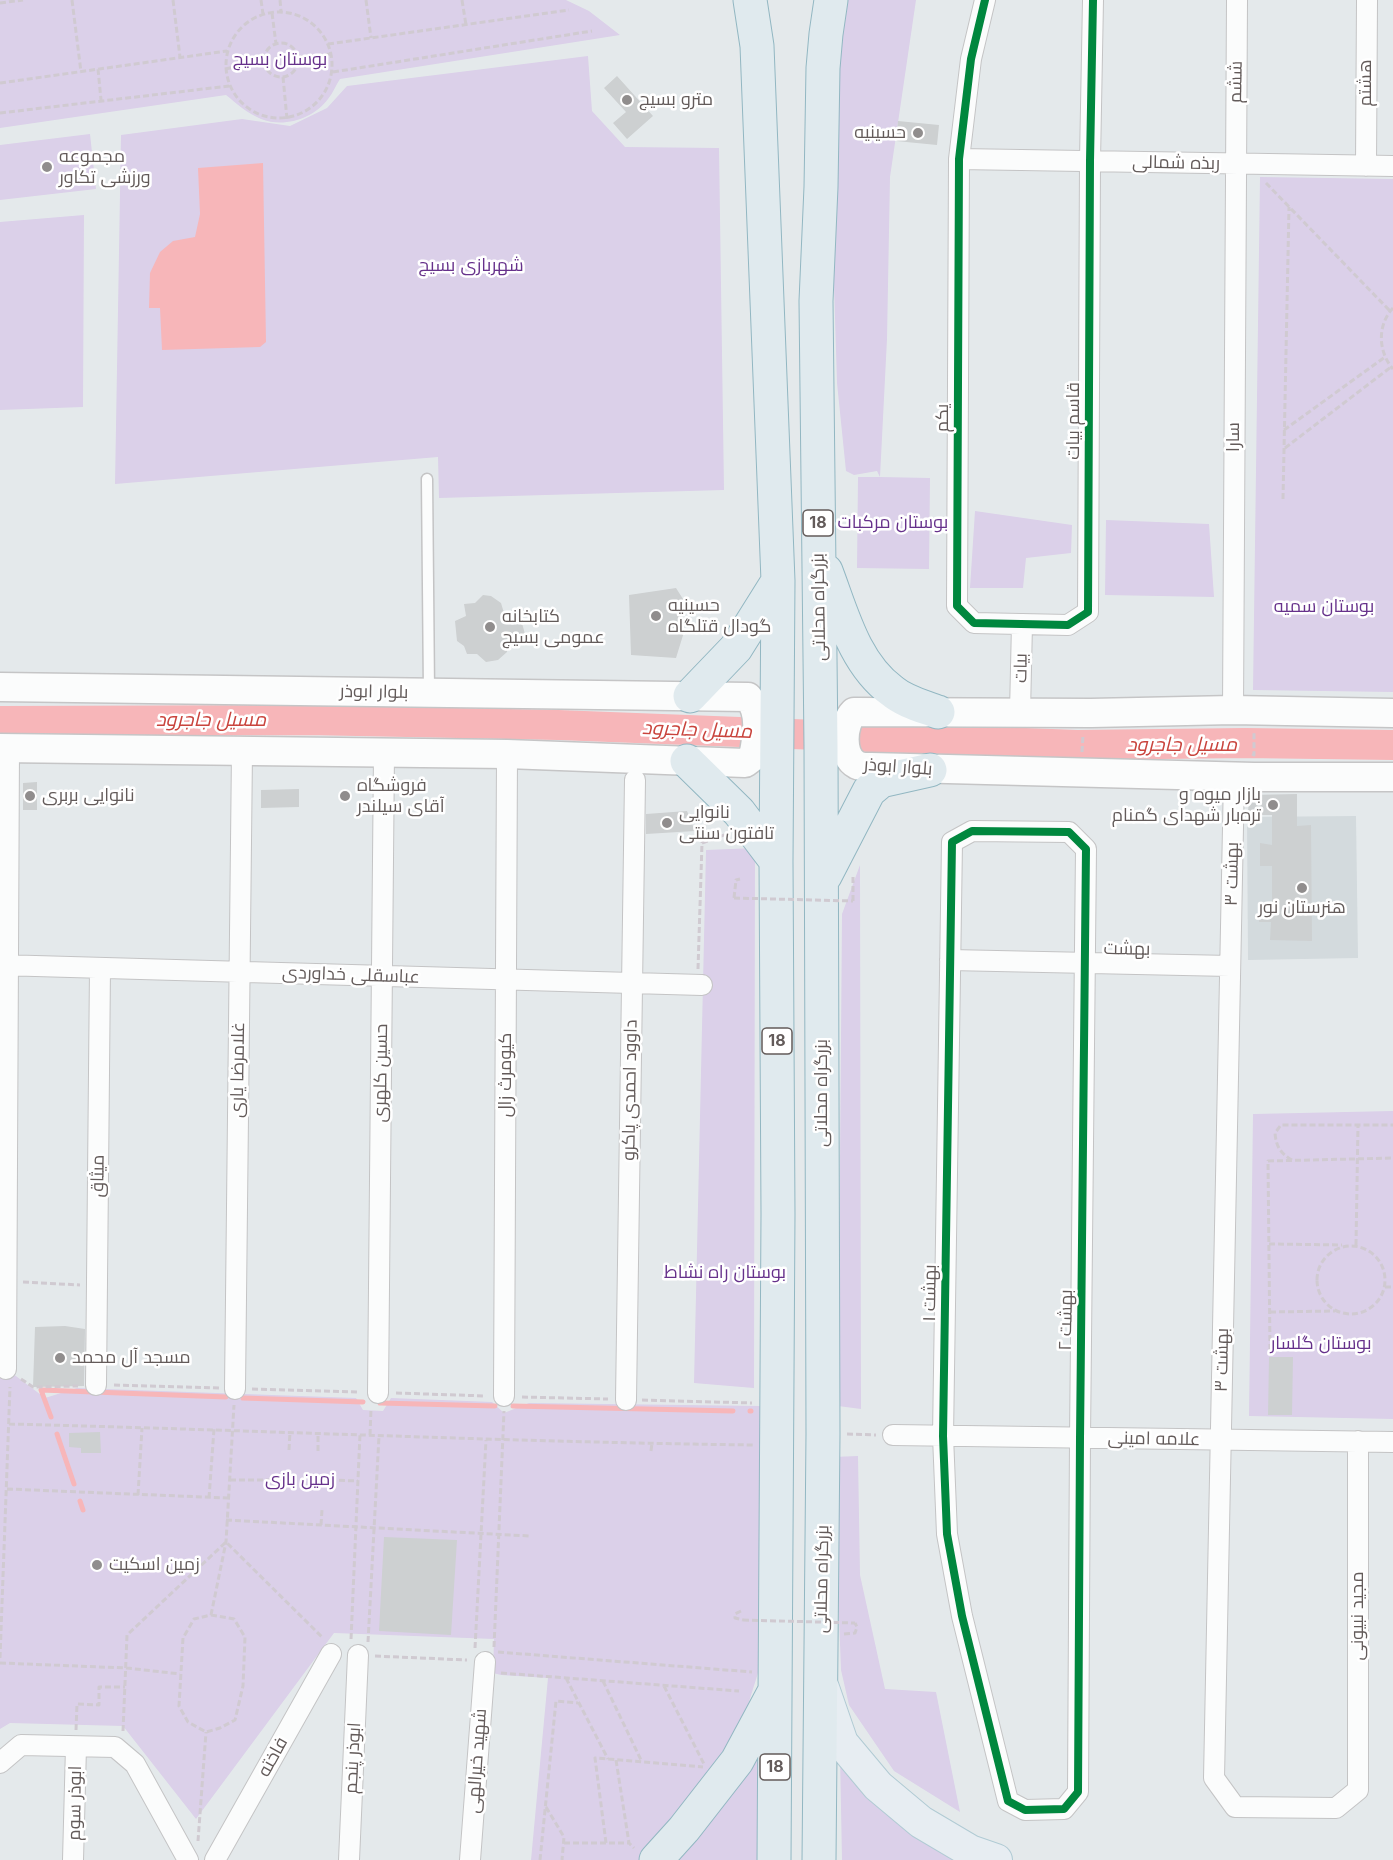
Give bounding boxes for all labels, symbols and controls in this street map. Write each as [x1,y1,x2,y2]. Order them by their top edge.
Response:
park label: بوستان بسیج [233,49,327,71]
street label: هشتم [1355,60,1377,106]
street label: ششم [1225,61,1247,103]
place label: مترو بسیج [639,89,713,111]
marker: مترو بسیج [620,93,634,107]
place label: حسینیه [854,122,906,144]
marker: حسینیه [911,126,925,140]
place label: مجموعه ورزشی تکاور [59,146,151,188]
street label: ربذه شمالی [1132,151,1220,175]
marker: مجموعه ورزشی تکاور [40,160,54,174]
park label: شهربازی بسیج [418,255,524,277]
street label: قاسم بیات [1063,382,1085,460]
street label: یکم [932,404,954,432]
street label: سارا [1223,422,1245,452]
road number: 18 [803,510,833,536]
park label: بوستان مرکبات [838,512,948,534]
street label: بزرگراه محلاتی [807,553,831,661]
place label: حسینیه گودال قتلگاه [668,595,771,638]
park label: بوستان سمیه [1274,596,1374,618]
place label: کتابخانه عمومی بسیج [502,606,605,648]
marker: حسینیه گودال قتلگاه [649,609,663,623]
marker: کتابخانه عمومی بسیج [483,620,497,634]
street label: بیات [1010,653,1032,683]
street label: بلوار ابوذر [339,681,409,703]
water label: مسیل جاجرود [156,708,266,732]
water label: مسیل جاجرود [642,716,752,744]
water label: مسیل جاجرود [1127,733,1237,757]
street label: بلوار ابوذر [863,754,933,780]
place label: فروشگاه آقای سیلندر [357,775,445,818]
place label: بازار میوه و تره‌بار شهدای گمنام [1112,784,1261,826]
place label: نانوایی بربری [42,785,134,807]
marker: نانوایی بربری [23,789,37,803]
marker: فروشگاه آقای سیلندر [338,789,352,803]
marker: بازار میوه و تره‌بار شهدای گمنام [1266,798,1280,812]
place label: نانوایی تافتون سنتی [679,802,774,844]
marker: نانوایی تافتون سنتی [660,816,674,830]
street label: بهشت ۳ [1221,842,1243,906]
marker: هنرستان نور [1295,881,1309,895]
place label: هنرستان نور [1258,897,1346,919]
street label: بهشت [1103,938,1151,960]
street label: عباسقلی خداوردی [282,962,420,988]
street label: داوود احمدی پاکرو [618,1019,642,1161]
street label: غلامرضا یاری [226,1022,250,1118]
street label: حسین کلهری [369,1024,393,1122]
road number: 18 [762,1028,792,1054]
street label: کیومرث زال [495,1033,517,1117]
street label: بزرگراه محلاتی [811,1039,833,1147]
street label: میثاق [87,1154,109,1198]
park label: بوستان راه نشاط [664,1262,786,1284]
street label: بهشت ۱ [919,1264,941,1322]
street label: بهشت ۲ [1055,1289,1077,1351]
street label: بهشت ۳ [1211,1328,1233,1392]
park label: بوستان گلسار [1271,1333,1371,1355]
place label: مسجد آل محمد [72,1347,191,1369]
marker: مسجد آل محمد [53,1351,67,1365]
street label: علامه امینی [1107,1427,1201,1451]
park label: زمین بازی [265,1469,335,1491]
street label: بزرگراه محلاتی [810,1525,834,1633]
place label: زمین اسکیت [109,1554,200,1576]
marker: زمین اسکیت [90,1558,104,1572]
street label: مجید نبیونی [1347,1572,1369,1660]
street label: شهید خیرالهی [463,1708,491,1814]
street label: ابوذر پنجم [340,1722,366,1794]
street label: فاخته [253,1733,293,1781]
road number: 18 [760,1754,790,1780]
street label: ابوذر سوم [64,1765,86,1841]

